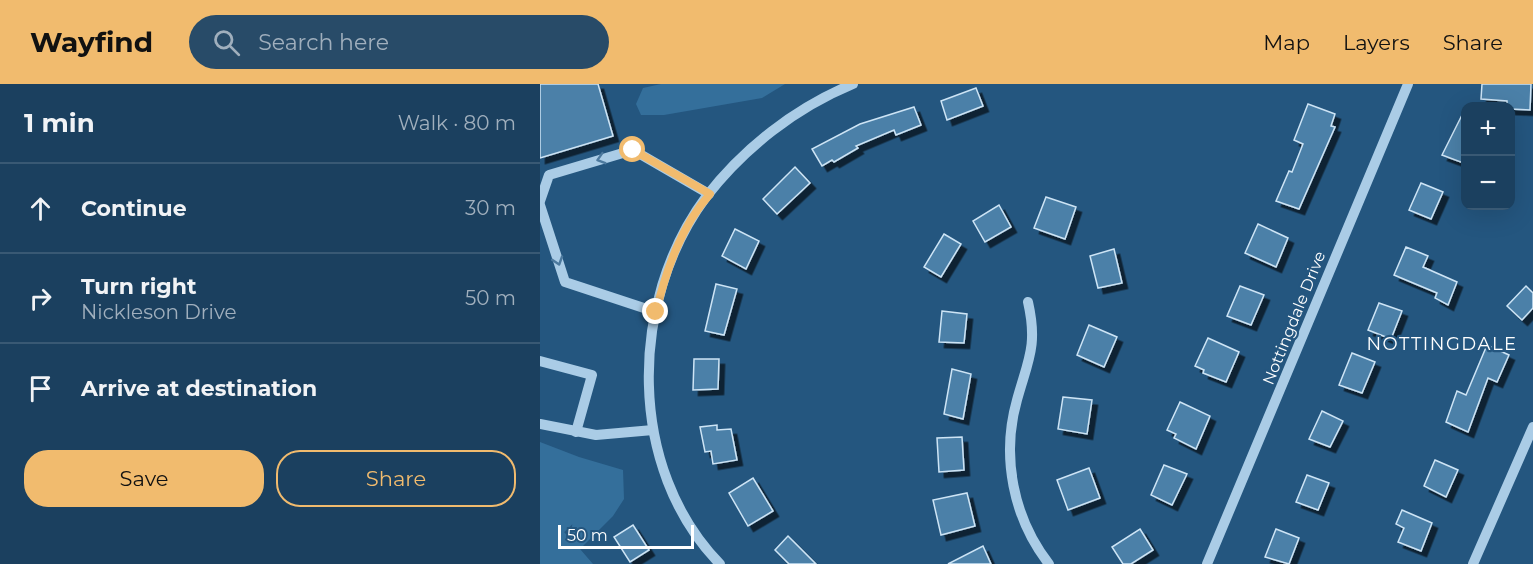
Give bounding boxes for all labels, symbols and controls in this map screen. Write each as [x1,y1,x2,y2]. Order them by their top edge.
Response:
search box [189,15,609,69]
text: Wayfind [30,25,153,59]
icon: search [210,26,243,59]
text: Search here [258,29,389,56]
text: Map [1263,30,1310,55]
text: Layers [1343,30,1410,55]
text: Share [1443,30,1503,55]
map controls [1461,102,1515,210]
button: + [1461,102,1515,156]
text: 1 min [24,107,95,139]
text: Walk · 80 m [398,111,516,135]
route start [619,136,645,162]
one-way arrow [596,152,607,164]
button: − [1461,156,1515,210]
icon: ahead [24,192,57,225]
text: Continue [81,195,187,222]
text: 30 m [465,196,516,220]
street label: Nottingdale Drive [1259,248,1329,388]
one-way arrow [551,255,563,266]
text: Turn right [81,273,196,300]
icon: right [24,282,57,315]
text: 50 m [465,286,516,310]
route end [642,298,668,324]
text: Nickleson Drive [81,300,237,324]
district label: NOTTINGDALE [1366,333,1518,355]
icon: arrive [24,372,57,405]
text: Arrive at destination [81,375,317,402]
button: Save [24,450,264,507]
button: Share [276,450,516,507]
scale bar [558,522,694,550]
text: 50 m [567,526,608,545]

